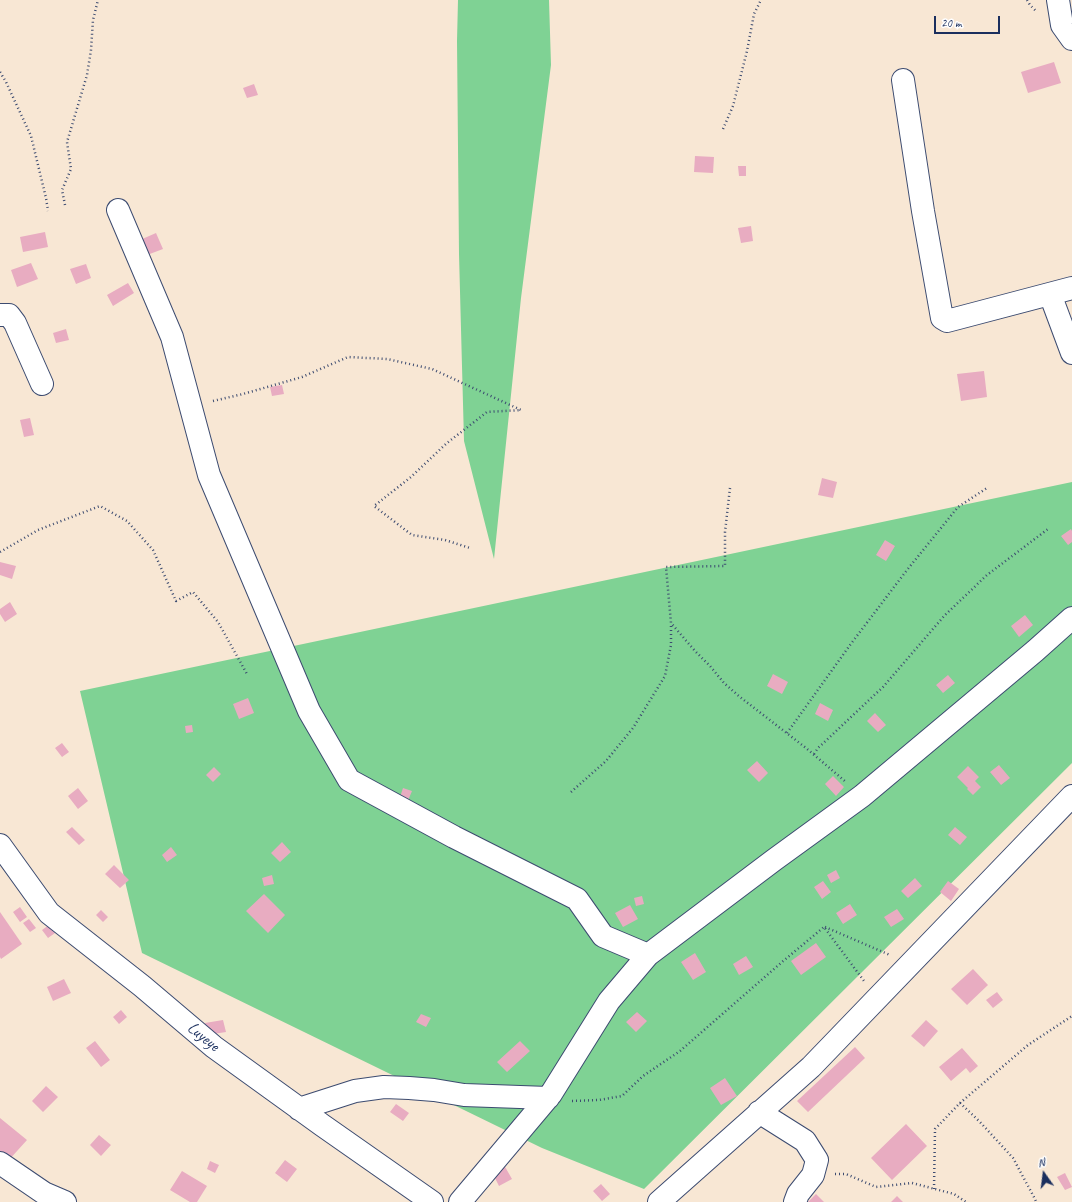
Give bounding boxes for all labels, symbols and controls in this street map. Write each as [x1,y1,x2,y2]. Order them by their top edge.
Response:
scale bar [936,8,1002,34]
text: 20 m [941,15,961,31]
street label: Luyeye [183,1018,223,1056]
north arrow [1024,1154,1064,1194]
text: N [1036,1155,1046,1170]

